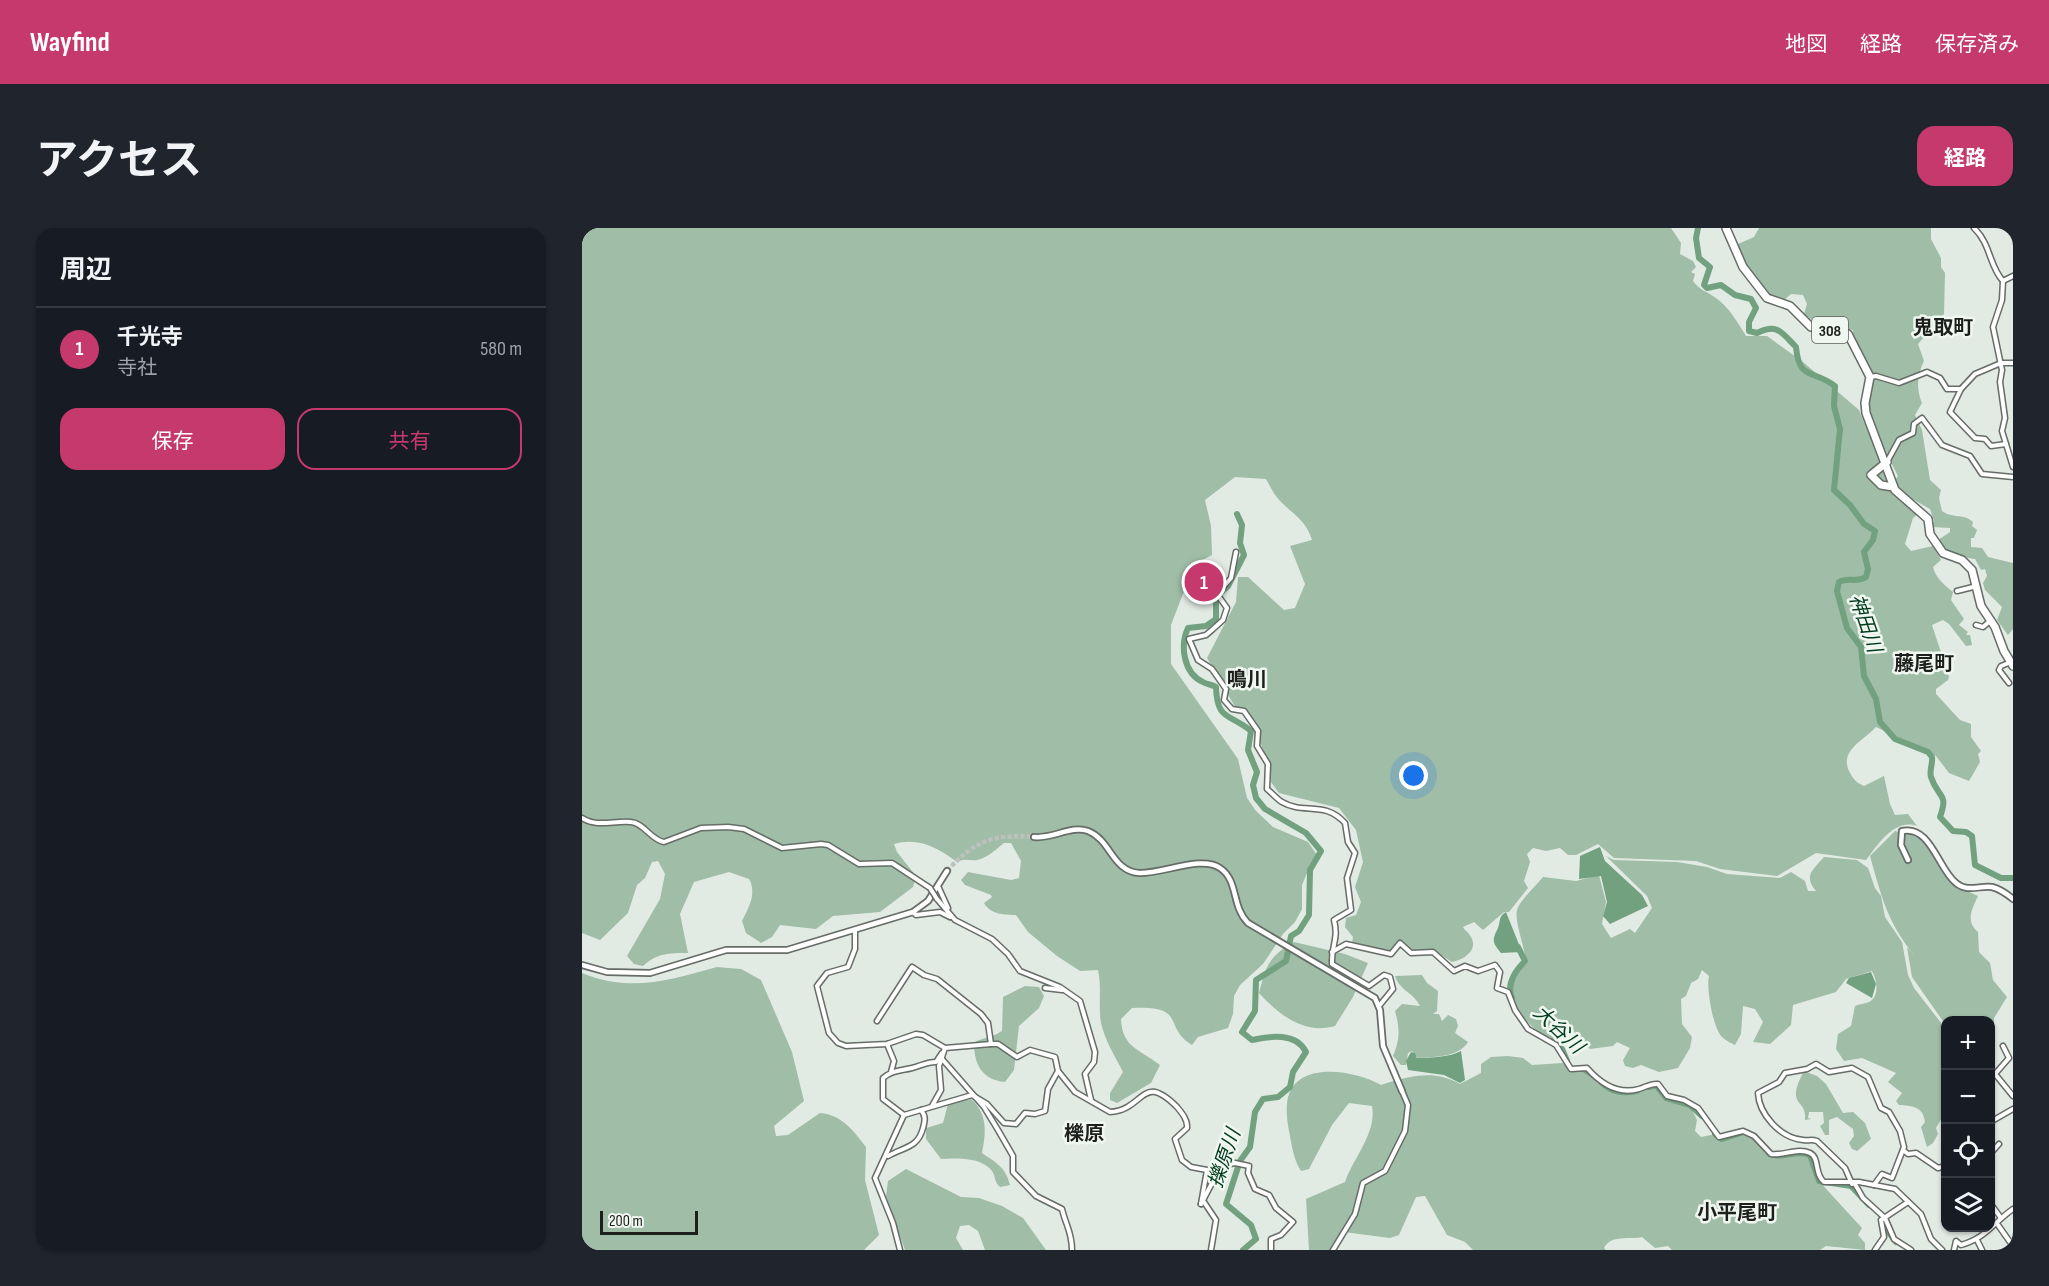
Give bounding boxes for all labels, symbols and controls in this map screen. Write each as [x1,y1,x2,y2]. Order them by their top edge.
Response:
text: Wayfind [30,26,110,59]
text: 地図 [1785,32,1827,57]
text: 経路 [1860,32,1902,57]
text: 保存済み [1935,32,2019,57]
button: 経路 [1917,126,2013,186]
text: アクセス [36,136,202,187]
text: 周辺 [60,255,112,286]
district label: 鬼取町 [1913,316,1973,340]
road number: 308 [1812,317,1848,343]
text: 千光寺 [117,324,183,351]
text: 1 [76,337,83,361]
text: 580 m [480,337,522,361]
text: 寺社 [117,356,157,380]
button: 保存 [60,408,285,470]
button: 共有 [297,408,522,470]
pin: 1 [1184,560,1224,604]
water label: 神田川 [1844,591,1887,657]
district label: 藤尾町 [1894,652,1954,676]
district label: 鳴川 [1227,668,1267,692]
your location [1399,761,1428,790]
water label: 大谷川 [1528,1000,1590,1060]
map controls [1941,1016,1995,1232]
button: + [1941,1016,1995,1070]
button: − [1941,1070,1995,1124]
district label: 櫟原 [1064,1122,1104,1146]
water label: 擽原川 [1204,1124,1247,1191]
button: locate [1941,1124,1995,1178]
button: layers [1941,1178,1995,1232]
district label: 小平尾町 [1697,1201,1777,1225]
scale bar [600,1208,698,1236]
text: 200 m [609,1212,643,1231]

